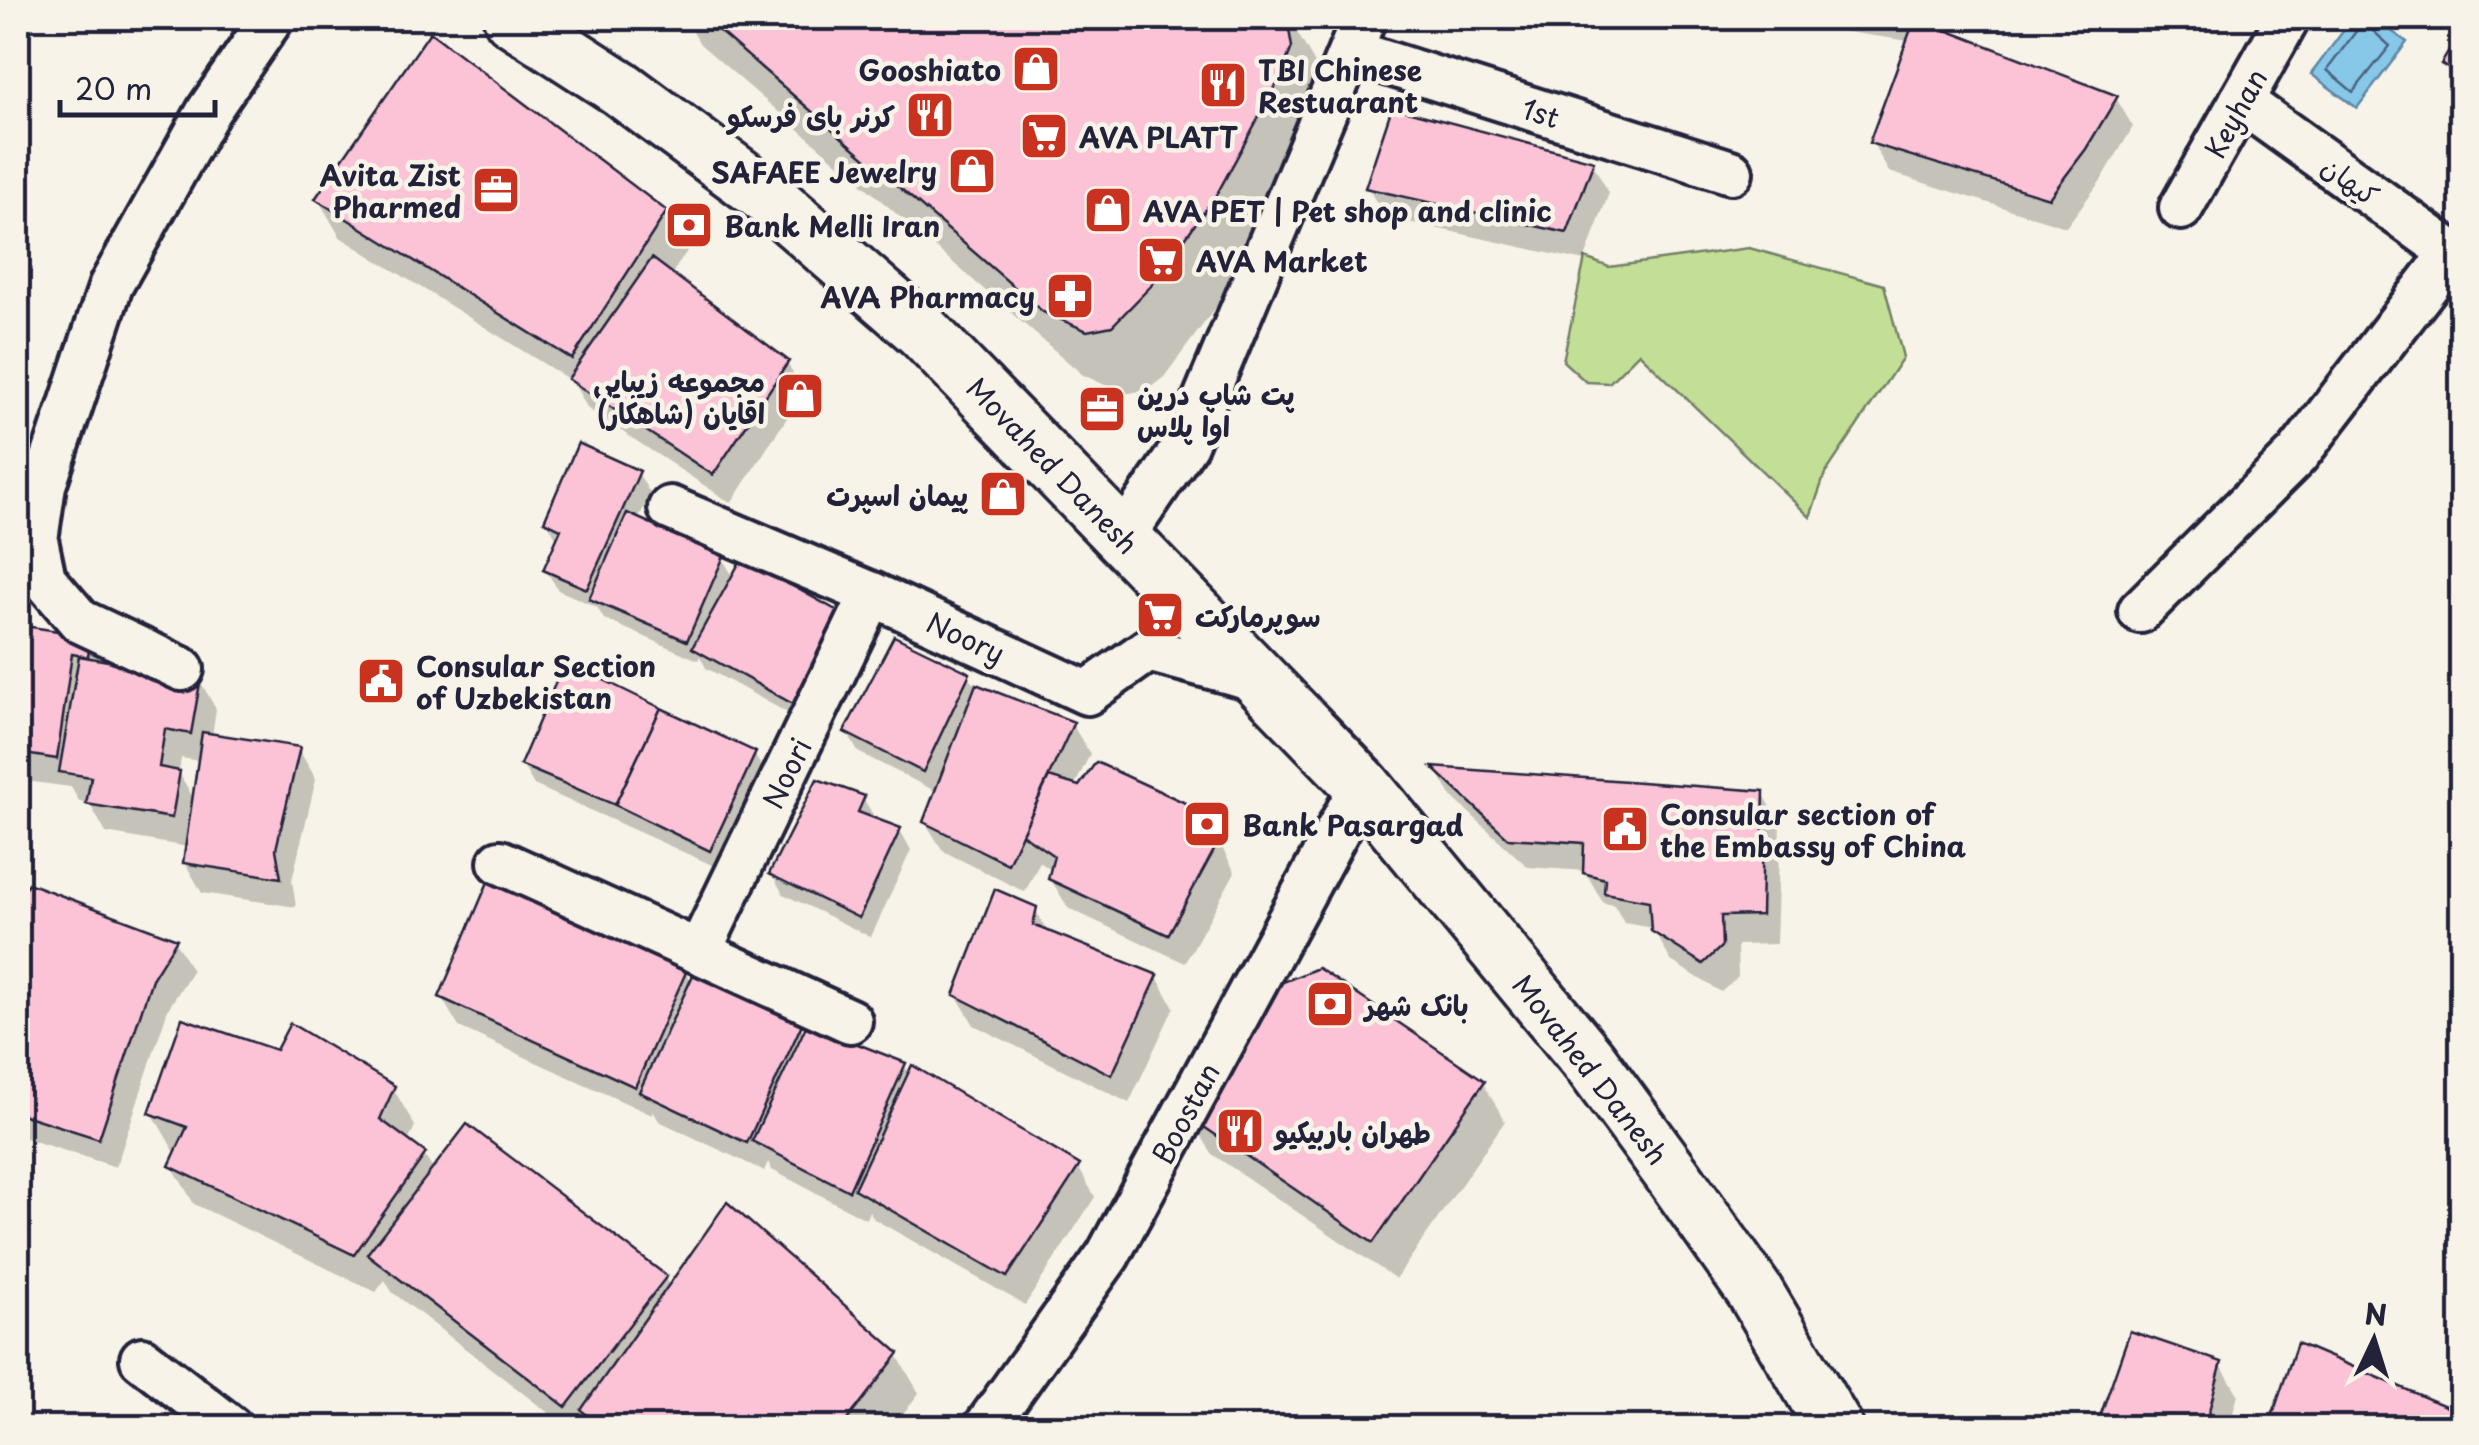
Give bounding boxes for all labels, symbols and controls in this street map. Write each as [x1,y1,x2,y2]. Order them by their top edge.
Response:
shop icon: Gooshiato [1010,43,1062,95]
place label: Gooshiato [858,48,1001,91]
place label: TBI Chinese Restuarant [1258,48,1422,123]
scale bar [60,55,215,117]
restaurant icon: TBI Chinese Restuarant [1197,59,1249,111]
street label: Keyhan [2193,60,2277,166]
text: 20 m [75,65,152,110]
street label: 1st [1516,86,1566,138]
restaurant icon: کرنر بای فرسکو [904,89,956,141]
place label: کرنر بای فرسکو [725,94,896,137]
supermarket icon: AVA PLATT [1018,110,1070,162]
place label: AVA PLATT [1078,115,1238,158]
street label: کیهان [2313,144,2389,216]
shop icon: SAFAEE Jewelry [946,145,998,197]
place label: SAFAEE Jewelry [711,150,937,193]
place label: Avita Zist Pharmed [320,153,461,228]
office icon: Avita Zist Pharmed [470,164,522,216]
shop icon: AVA PET | Pet shop and clinic [1082,184,1134,236]
place label: AVA PET | Pet shop and clinic [1142,189,1552,232]
bank icon: Bank Melli Iran [663,199,715,251]
place label: Bank Melli Iran [724,204,940,247]
supermarket icon: AVA Market [1135,234,1187,286]
place label: AVA Market [1195,239,1368,282]
pharmacy icon: AVA Pharmacy [1044,270,1096,322]
place label: AVA Pharmacy [819,275,1035,318]
place label: مجموعه زیبایی اقایان (شاهکار) [593,359,765,434]
street label: Movahed Danesh [957,367,1149,563]
shop icon: مجموعه زیبایی اقایان (شاهکار) [774,370,826,422]
place label: پت شاپ درین اوا پلاس [1137,372,1295,447]
office icon: پت شاپ درین اوا پلاس [1076,383,1128,435]
shop icon: پیمان اسپرت [977,468,1029,520]
place label: پیمان اسپرت [826,473,968,516]
supermarket icon: سوپرمارکت [1134,589,1186,641]
place label: سوپرمارکت [1195,594,1321,637]
street label: Noory [920,600,1012,674]
place label: Consular Section of Uzbekistan [416,644,656,719]
public building icon: Consular Section of Uzbekistan [355,655,407,707]
street label: Noori [751,730,821,816]
place label: Consular section of the Embassy of China [1660,792,1967,867]
bank icon: Bank Pasargad [1181,798,1233,850]
place label: Bank Pasargad [1242,803,1464,846]
public building icon: Consular section of the Embassy of China [1599,803,1651,855]
street label: Movahed Danesh [1503,965,1679,1173]
bank icon: بانک شهر [1304,978,1356,1030]
place label: بانک شهر [1362,983,1469,1026]
street label: Boostan [1140,1055,1230,1171]
restaurant icon: طهران باربیکیو [1214,1105,1266,1157]
place label: طهران باربیکیو [1273,1110,1431,1153]
north arrow [2324,1290,2424,1390]
text: N [2363,1291,2388,1336]

